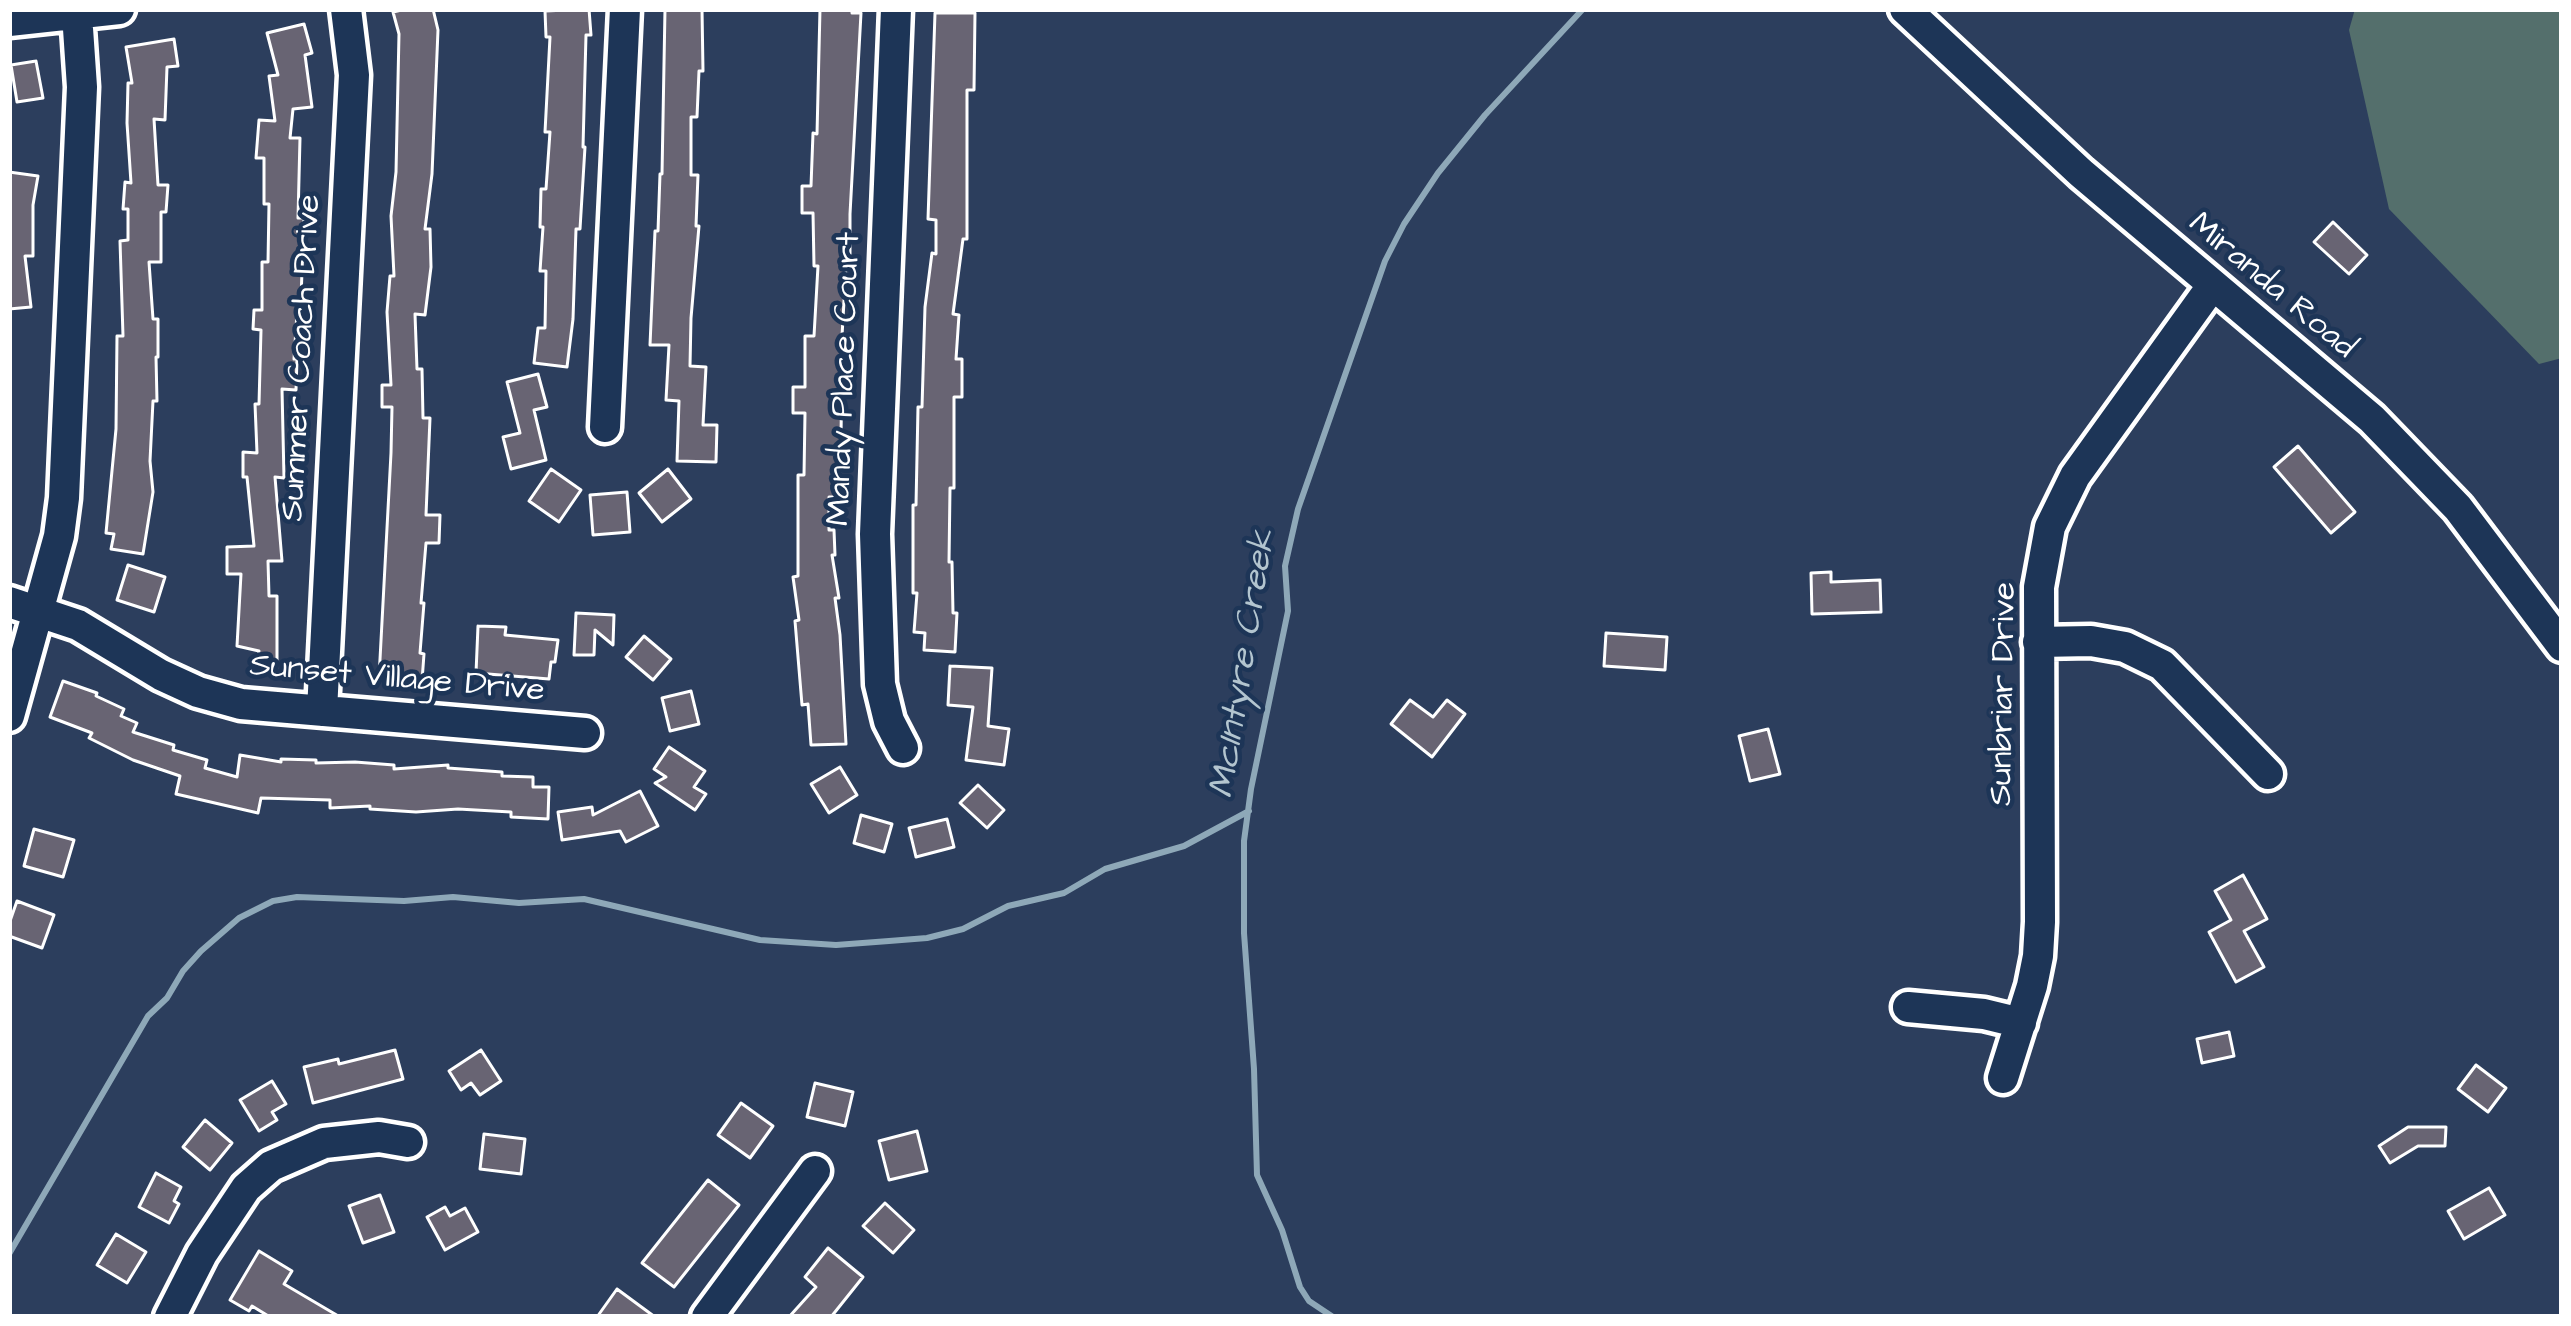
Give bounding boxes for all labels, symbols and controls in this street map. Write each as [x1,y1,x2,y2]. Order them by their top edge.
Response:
street label: Summer Coach Drive [275,194,331,522]
street label: Miranda Road [2179,205,2363,369]
street label: Mandy Place Court [821,231,871,527]
water label: McIntyre Creek [1203,527,1287,801]
street label: Sunbriar Drive [1983,582,2027,806]
street label: Sunset Village Drive [248,647,546,713]

